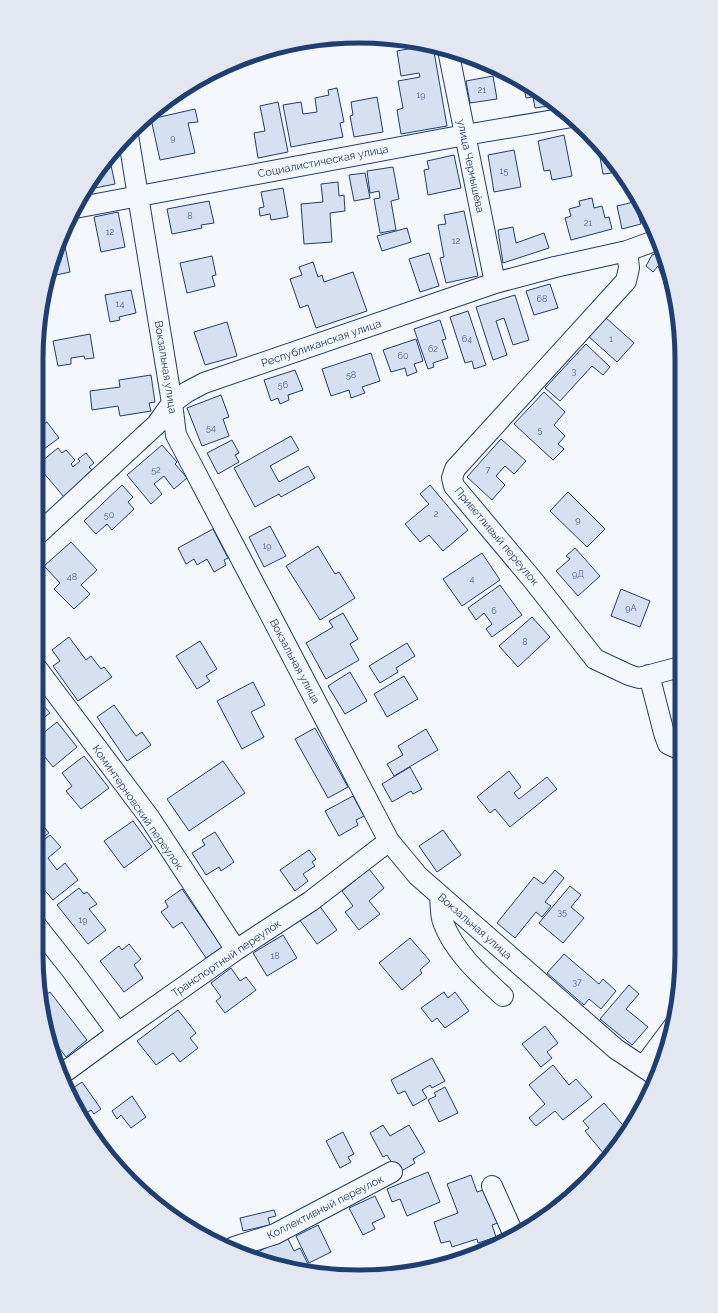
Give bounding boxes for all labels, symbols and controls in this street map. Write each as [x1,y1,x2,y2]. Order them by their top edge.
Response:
house number: 21 [478,85,486,95]
house number: 19 [416,90,426,100]
street label: улица Чернышёва [454,118,487,214]
house number: 9 [170,133,176,143]
street label: Социалистическая улица [257,142,390,181]
house number: 15 [500,166,508,176]
house number: 8 [187,211,193,221]
house number: 21 [584,218,592,228]
house number: 12 [106,227,115,237]
house number: 12 [452,236,461,246]
house number: 68 [537,294,547,304]
house number: 14 [116,299,124,309]
street label: Республиканская улица [259,317,383,370]
street label: Вокзальная улица [152,320,179,415]
house number: 64 [462,334,472,344]
house number: 1 [609,334,613,344]
house number: 62 [428,344,438,354]
house number: 60 [398,351,409,361]
house number: 3 [572,366,577,376]
house number: 58 [346,370,356,380]
house number: 56 [278,380,289,390]
house number: 54 [206,423,216,433]
house number: 5 [538,425,543,435]
house number: 52 [151,465,161,475]
house number: 7 [486,465,491,475]
street label: Приветливый переулок [452,484,542,588]
house number: 2 [434,509,439,519]
house number: 50 [104,510,115,520]
house number: 9 [575,515,581,525]
house number: 19 [262,541,272,551]
house number: 9Д [572,569,584,579]
house number: 48 [67,572,77,582]
house number: 4 [470,574,475,584]
house number: 9А [625,603,637,613]
house number: 6 [491,606,497,616]
street label: Вокзальная улица [267,617,322,706]
house number: 8 [522,637,528,647]
street label: Коминтерновский переулок [90,742,186,872]
street label: Вокзальная улица [435,891,514,962]
house number: 35 [557,907,567,917]
house number: 19 [78,915,88,925]
street label: Транспортный переулок [169,917,284,1000]
house number: 18 [270,951,280,961]
house number: 37 [572,977,582,987]
street label: Коллективный переулок [265,1172,386,1243]

